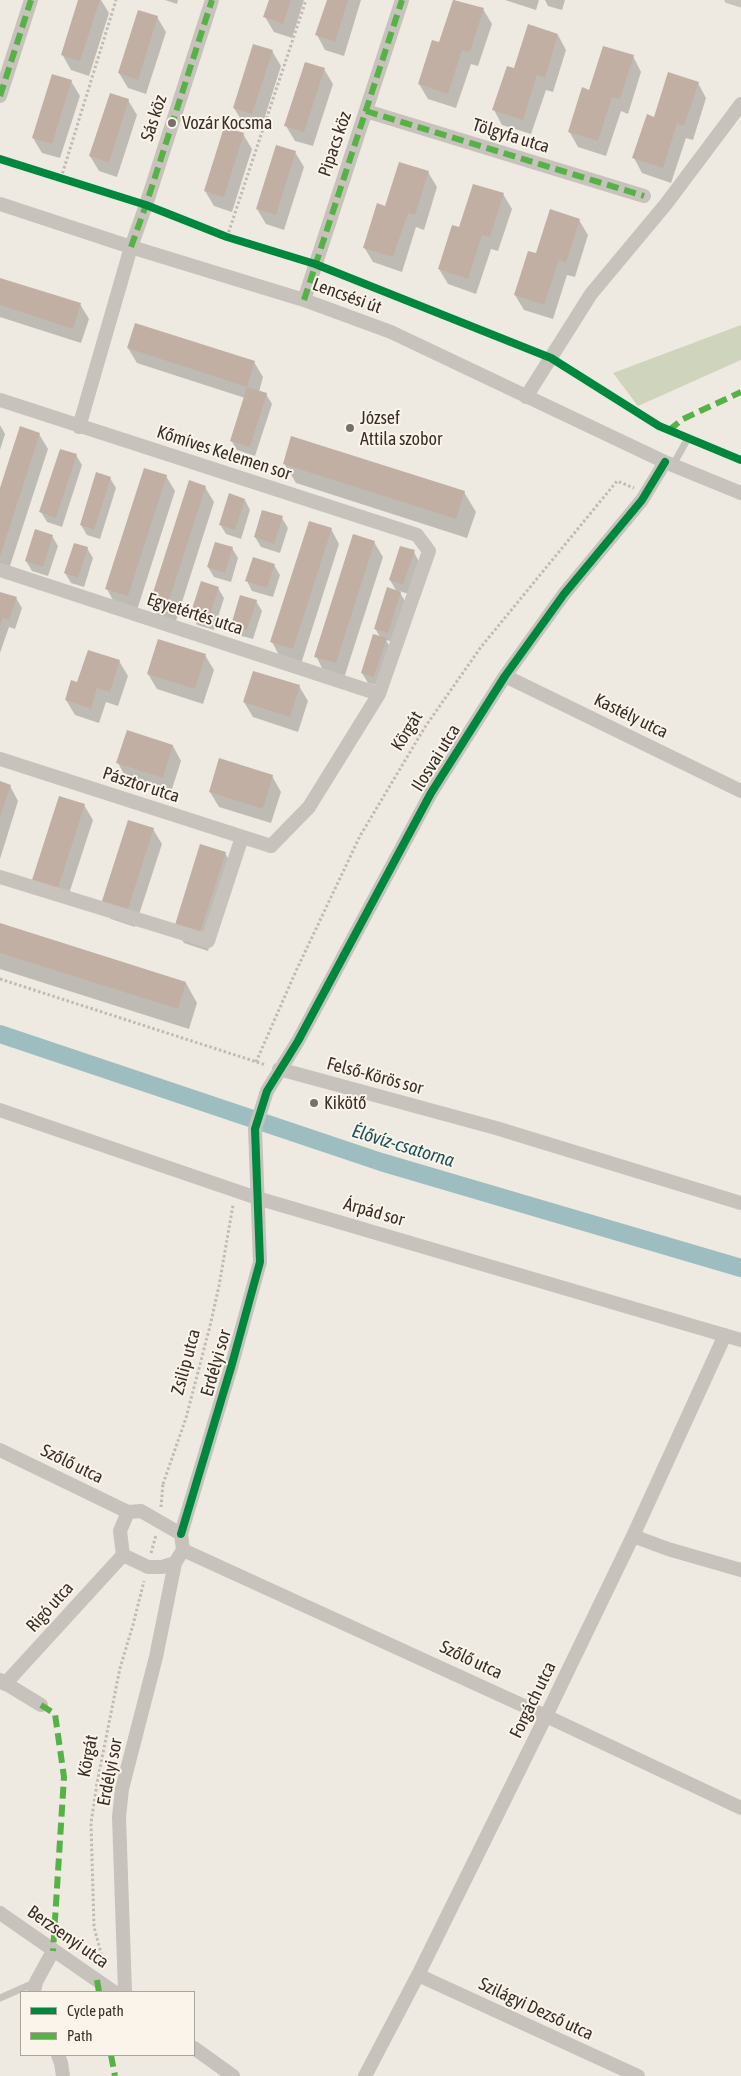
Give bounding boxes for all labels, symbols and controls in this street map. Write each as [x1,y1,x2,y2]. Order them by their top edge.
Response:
street label: Sás köz [136,92,172,144]
street label: Pipacs köz [314,109,356,179]
place label: Vozár Kocsma [182,112,272,134]
street label: Tölgyfa utca [470,114,552,158]
marker: Vozár Kocsma [166,117,178,129]
street label: Lencsési út [310,274,384,318]
place label: József Attila szobor [360,407,442,449]
street label: Kőmíves Kelemen sor [154,421,294,485]
marker: József Attila szobor [344,422,356,434]
street label: Egyetértés utca [144,588,246,640]
street label: Kastély utca [591,689,671,743]
street label: Körgát [387,707,427,755]
street label: Ilosvai utca [407,721,465,795]
street label: Pásztor utca [100,762,182,808]
street label: Felső-Körös sor [324,1053,426,1099]
place label: Kikötő [324,1092,366,1114]
marker: Kikötő [308,1097,320,1109]
water label: Élővíz-csatorna [349,1120,457,1172]
street label: Árpád sor [341,1193,407,1231]
street label: Zsilip utca [167,1327,205,1397]
street label: Erdélyi sor [196,1327,236,1399]
street label: Szőlő utca [37,1440,107,1488]
street label: Rigó utca [22,1577,78,1637]
street label: Szőlő utca [436,1636,506,1684]
street label: Forgách utca [505,1658,561,1742]
street label: Körgát [73,1733,103,1779]
street label: Erdélyi sor [93,1736,127,1808]
street label: Berzsenyi utca [23,1901,113,1973]
street label: Szilágyi Dezső utca [475,1973,597,2045]
legend [20,1991,195,2056]
text: Cycle path [67,2002,124,2019]
text: Path [67,2027,93,2044]

